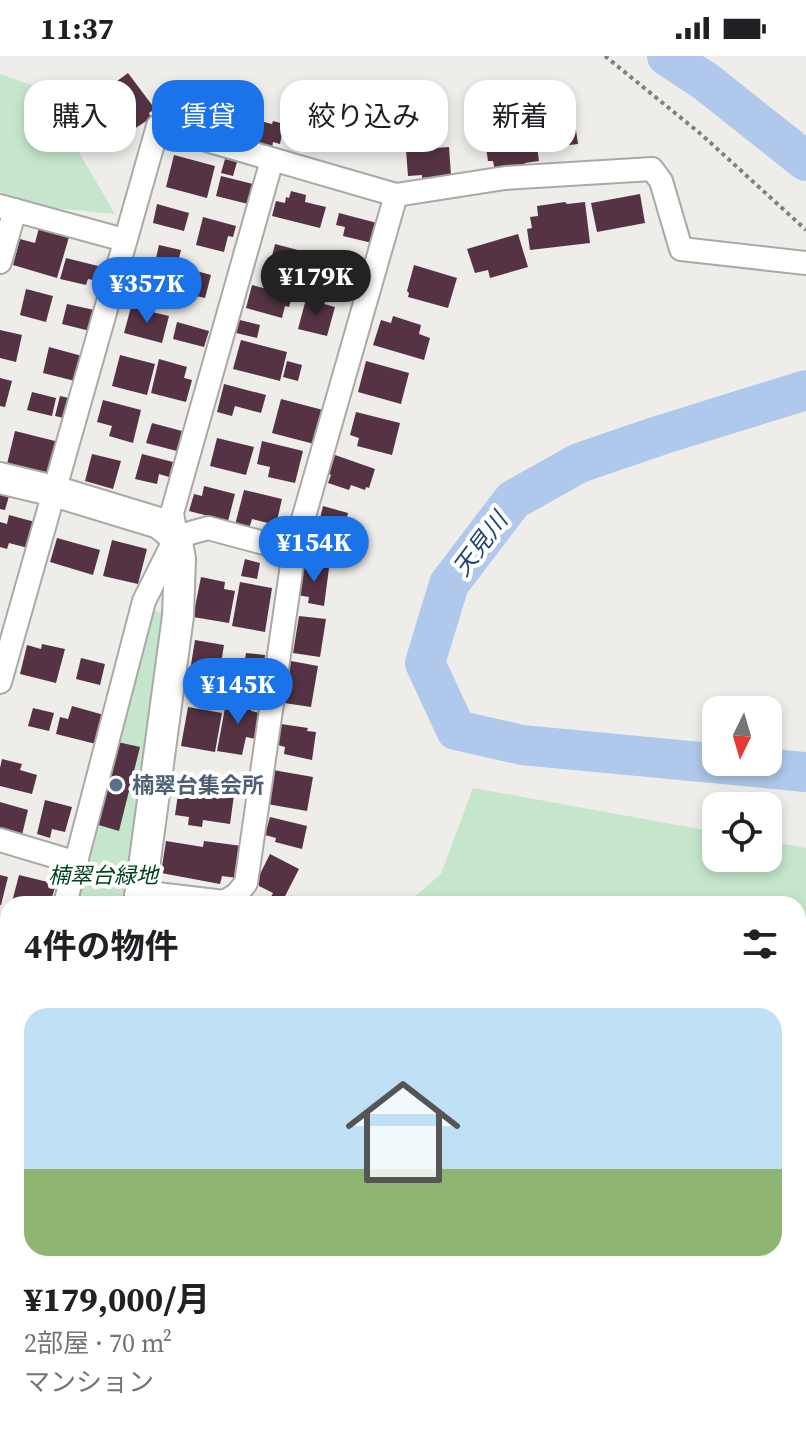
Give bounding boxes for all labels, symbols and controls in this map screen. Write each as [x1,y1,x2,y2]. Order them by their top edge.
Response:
text: 11:37 [40,8,114,49]
chip: 購入 [24,80,136,152]
chip: 賃貸 [152,80,264,152]
chip: 絞り込み [280,80,448,152]
chip: 新着 [464,80,576,152]
pin: ¥179K [260,250,372,318]
pin: ¥357K [91,257,203,325]
text: ¥179K [279,258,353,294]
text: ¥357K [110,265,184,301]
water label: 天見川 [445,503,517,583]
pin: ¥154K [258,516,370,584]
text: ¥154K [277,524,351,560]
pin: ¥145K [182,658,294,726]
text: ¥145K [201,666,275,702]
north arrow [702,696,782,776]
map controls [702,696,782,872]
place label: 楠翠台集会所 [132,770,264,800]
marker: 楠翠台集会所 [107,776,125,794]
button: locate [702,792,782,872]
park label: 楠翠台緑地 [48,860,160,890]
icon: filters [738,922,782,966]
text: 4件の物件 [24,923,178,969]
icon: home [331,1060,475,1204]
text: ¥179,000/月 [24,1276,210,1322]
text: 2部屋 · 70 m² [24,1325,172,1361]
text: マンション [24,1364,154,1400]

